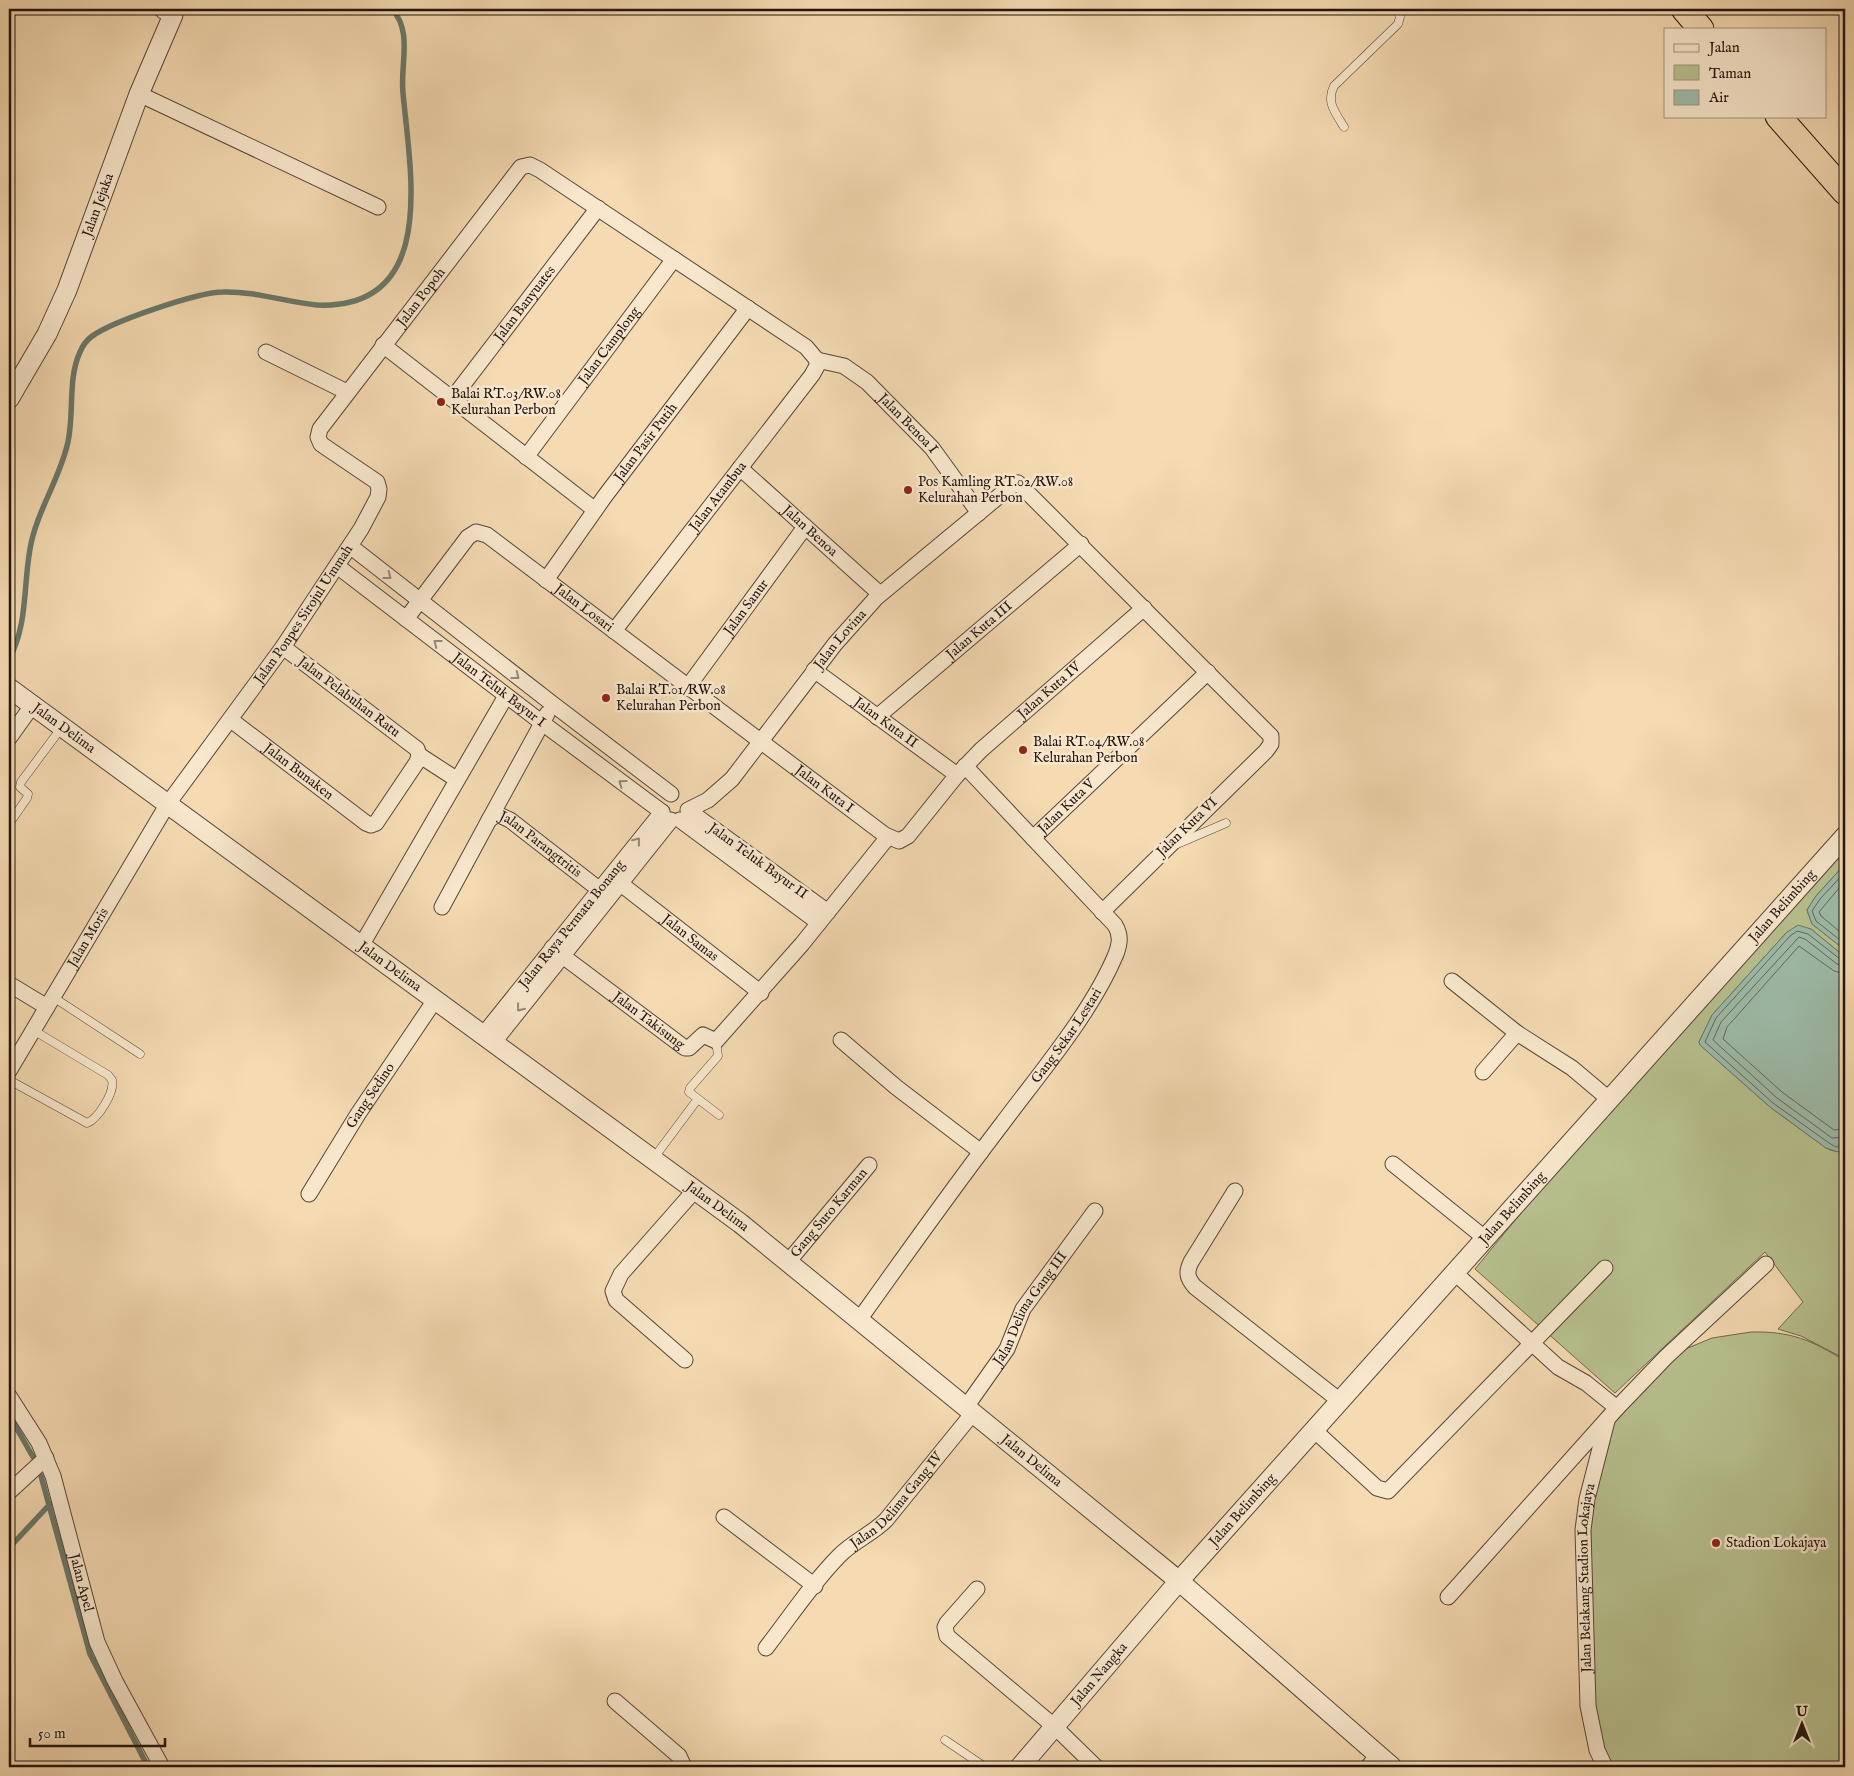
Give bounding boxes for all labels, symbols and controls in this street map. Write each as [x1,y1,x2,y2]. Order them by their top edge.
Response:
legend [1664,28,1826,118]
text: Jalan [1707,38,1740,57]
text: Taman [1709,64,1751,83]
text: Air [1708,88,1729,107]
street label: Jalan Jejaka [78,170,118,241]
street label: Jalan Banyuates [489,262,560,347]
street label: Jalan Popoh [391,264,450,332]
street label: Jalan Camplong [573,303,644,390]
place label: Balai RT.03/RW.08 Kelurahan Perbon [451,385,561,419]
street label: Jalan Benoa I [873,388,942,457]
marker: Balai RT.03/RW.08 Kelurahan Perbon [435,396,447,408]
street label: Jalan Pasir Putih [609,399,682,487]
street label: Jalan Atambua [684,457,751,537]
place label: Pos Kamling RT.02/RW.08 Kelurahan Perbon [918,473,1073,507]
marker: Pos Kamling RT.02/RW.08 Kelurahan Perbon [902,484,914,496]
street label: Jalan Benoa [777,500,842,561]
street label: Jalan Ponpes Sirojul Ummah [249,541,357,689]
one-way arrow [383,570,392,579]
street label: Jalan Sanur [718,576,773,640]
street label: Jalan Losari [549,579,617,636]
street label: Jalan Kuta III [941,597,1016,665]
street label: Jalan Lovina [809,605,871,675]
one-way arrow [434,640,443,648]
street label: Jalan Teluk Bayur I [447,647,549,731]
street label: Jalan Pelabuhan Ratu [293,651,404,741]
street label: Jalan Kuta IV [1012,657,1085,724]
one-way arrow [510,670,520,679]
place label: Balai RT.01/RW.08 Kelurahan Perbon [616,681,726,715]
marker: Balai RT.01/RW.08 Kelurahan Perbon [600,692,612,704]
street label: Jalan Kuta II [848,692,921,752]
street label: Jalan Delima [27,698,100,758]
place label: Balai RT.04/RW.08 Kelurahan Perbon [1033,733,1145,767]
street label: Jalan Bunaken [258,738,338,804]
marker: Balai RT.04/RW.08 Kelurahan Perbon [1017,744,1029,756]
street label: Jalan Kuta I [790,760,857,817]
street label: Jalan Kuta V [1033,774,1099,839]
one-way arrow [618,780,628,789]
street label: Jalan Kuta VI [1151,793,1221,862]
street label: Jalan Parangtritis [495,806,585,882]
street label: Jalan Teluk Bayur II [703,818,811,903]
one-way arrow [632,838,641,847]
street label: Jalan Raya Permata Bonang [514,856,629,994]
street label: Jalan Belimbing [1744,865,1820,948]
street label: Jalan Moris [62,905,113,973]
street label: Jalan Samas [657,909,722,966]
street label: Jalan Delima [353,936,426,996]
street label: Gang Sekar Lestari [1027,985,1106,1087]
street label: Jalan Takisung [608,987,689,1054]
one-way arrow [517,1003,526,1012]
street label: Gang Sedino [342,1059,399,1132]
street label: Gang Suro Karman [786,1164,872,1261]
street label: Jalan Belimbing [1474,1167,1550,1250]
street label: Jalan Delima [681,1176,754,1236]
street label: Jalan Delima Gang III [988,1248,1071,1371]
street label: Jalan Delima [996,1429,1067,1492]
street label: Jalan Delima Gang IV [845,1448,947,1554]
street label: Jalan Belimbing [1204,1469,1280,1552]
street label: Jalan Belakang Stadion Lokajaya [1574,1481,1600,1675]
place label: Stadion Lokajaya [1726,1534,1827,1552]
marker: Stadion Lokajaya [1710,1537,1722,1549]
street label: Jalan Apel [64,1550,98,1614]
street label: Jalan Nangka [1066,1638,1132,1711]
north arrow [1776,1698,1826,1748]
text: U [1795,1703,1809,1721]
scale bar [30,1716,165,1748]
text: 50 m [38,1724,66,1743]

